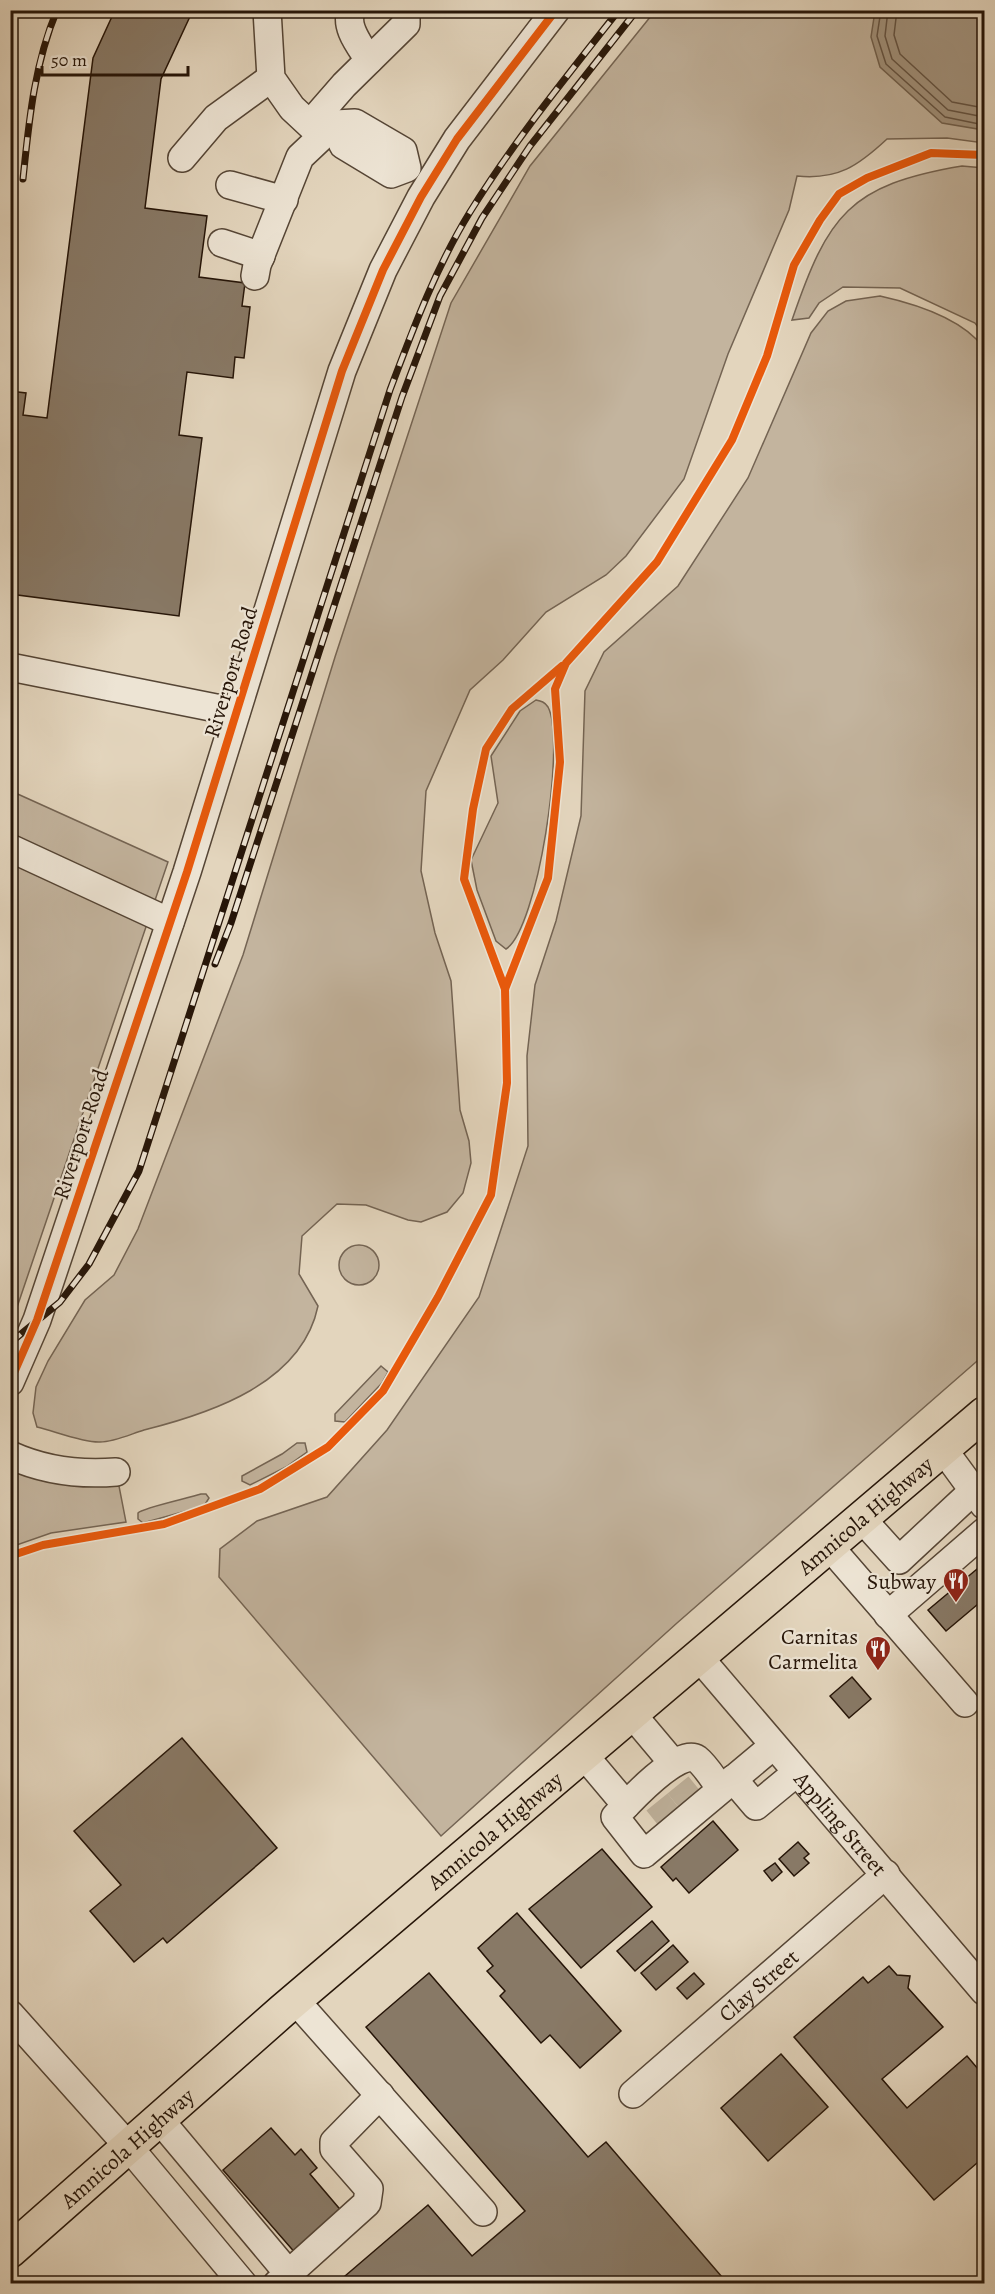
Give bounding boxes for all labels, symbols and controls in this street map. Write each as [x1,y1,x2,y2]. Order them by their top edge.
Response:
scale bar [42,39,188,77]
text: 50 m [51,48,87,72]
street label: Riverport Road [197,603,265,742]
street label: Riverport Road [46,1065,116,1203]
street label: Amnicola Highway [791,1450,940,1583]
restaurant icon: Subway [941,1566,971,1604]
place label: Subway [867,1567,936,1597]
place label: Carnitas Carmelita [768,1622,859,1677]
restaurant icon: Carnitas Carmelita [863,1634,893,1672]
street label: Appling Street [786,1764,893,1883]
street label: Amnicola Highway [421,1765,570,1898]
street label: Clay Street [712,1943,805,2029]
street label: Amnicola Highway [54,2081,201,2216]

